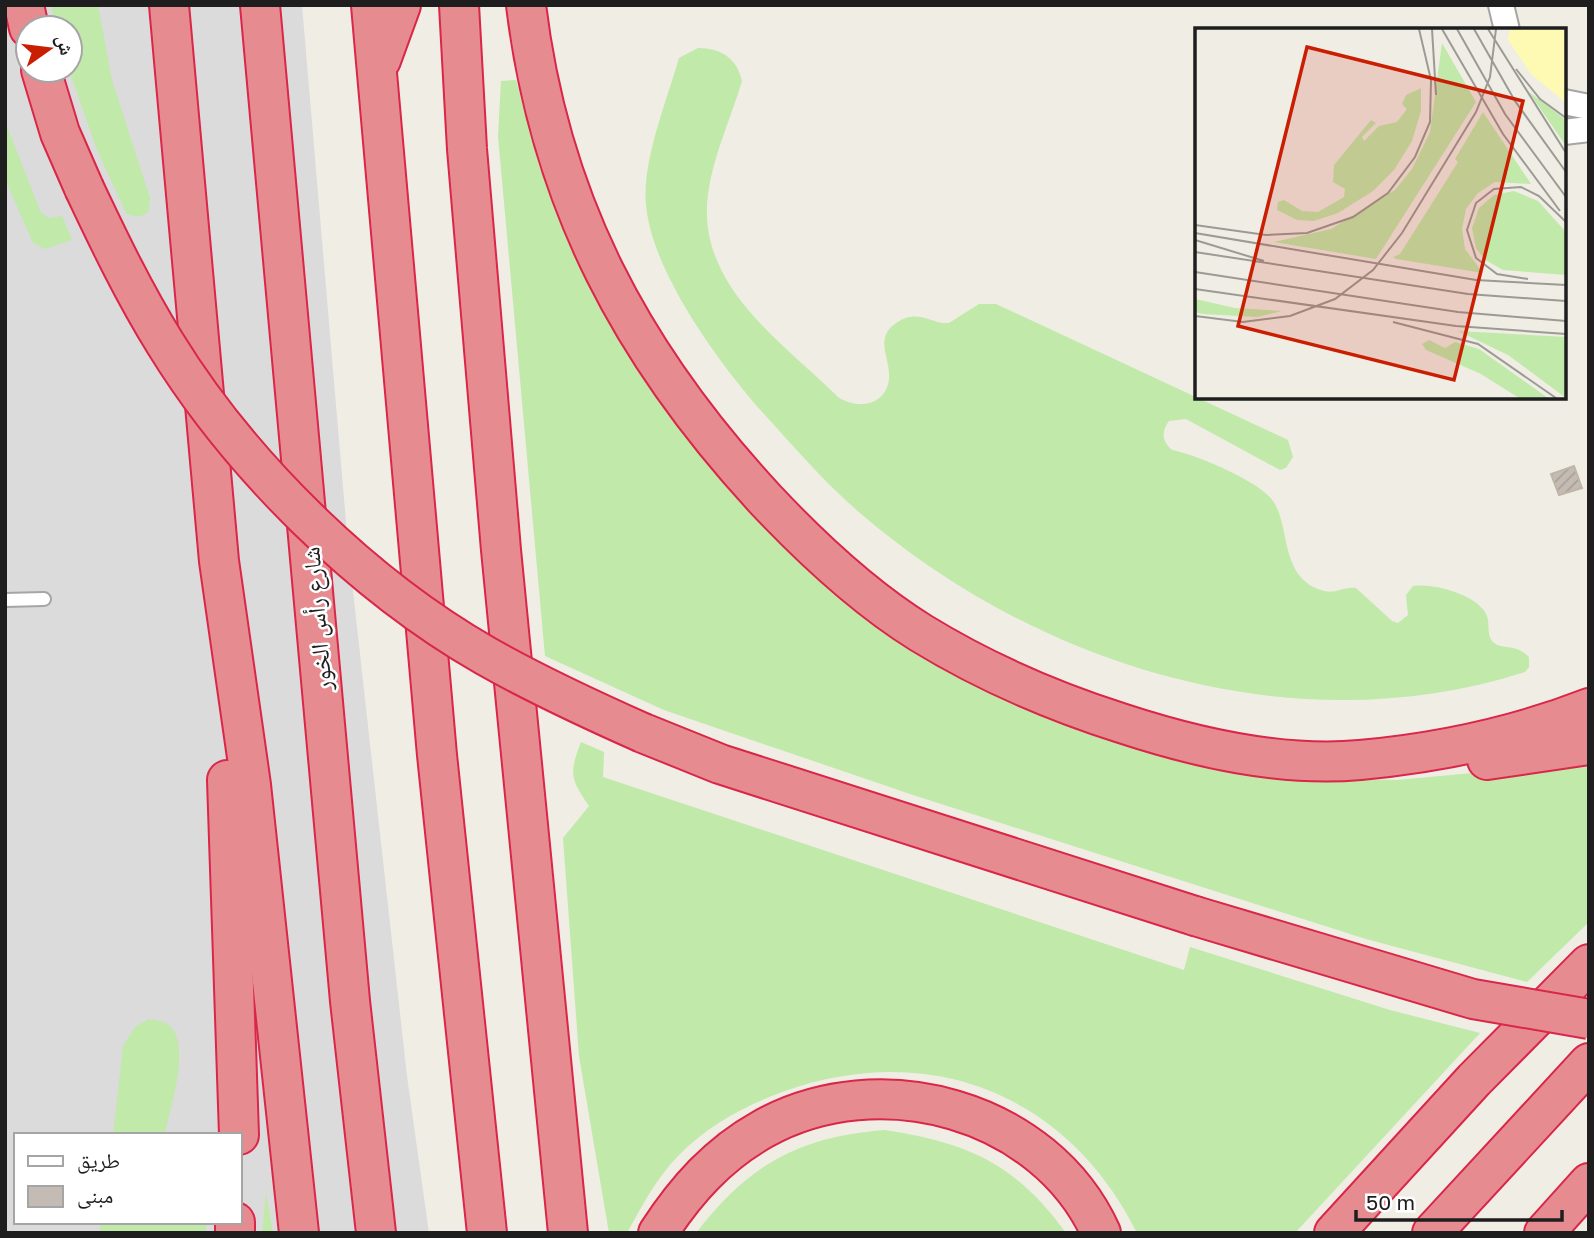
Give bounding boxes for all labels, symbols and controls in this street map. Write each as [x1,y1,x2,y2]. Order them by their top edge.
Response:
north arrow [14,14,84,84]
inset map [1195,28,1566,399]
text: ش [51,32,80,58]
street label: شارع رأس الخور [295,546,339,693]
legend [14,1133,242,1224]
text: طريق [77,1147,120,1174]
scale bar [1356,1178,1562,1222]
text: مبنى [77,1182,113,1209]
text: 50 m [1366,1189,1415,1215]

